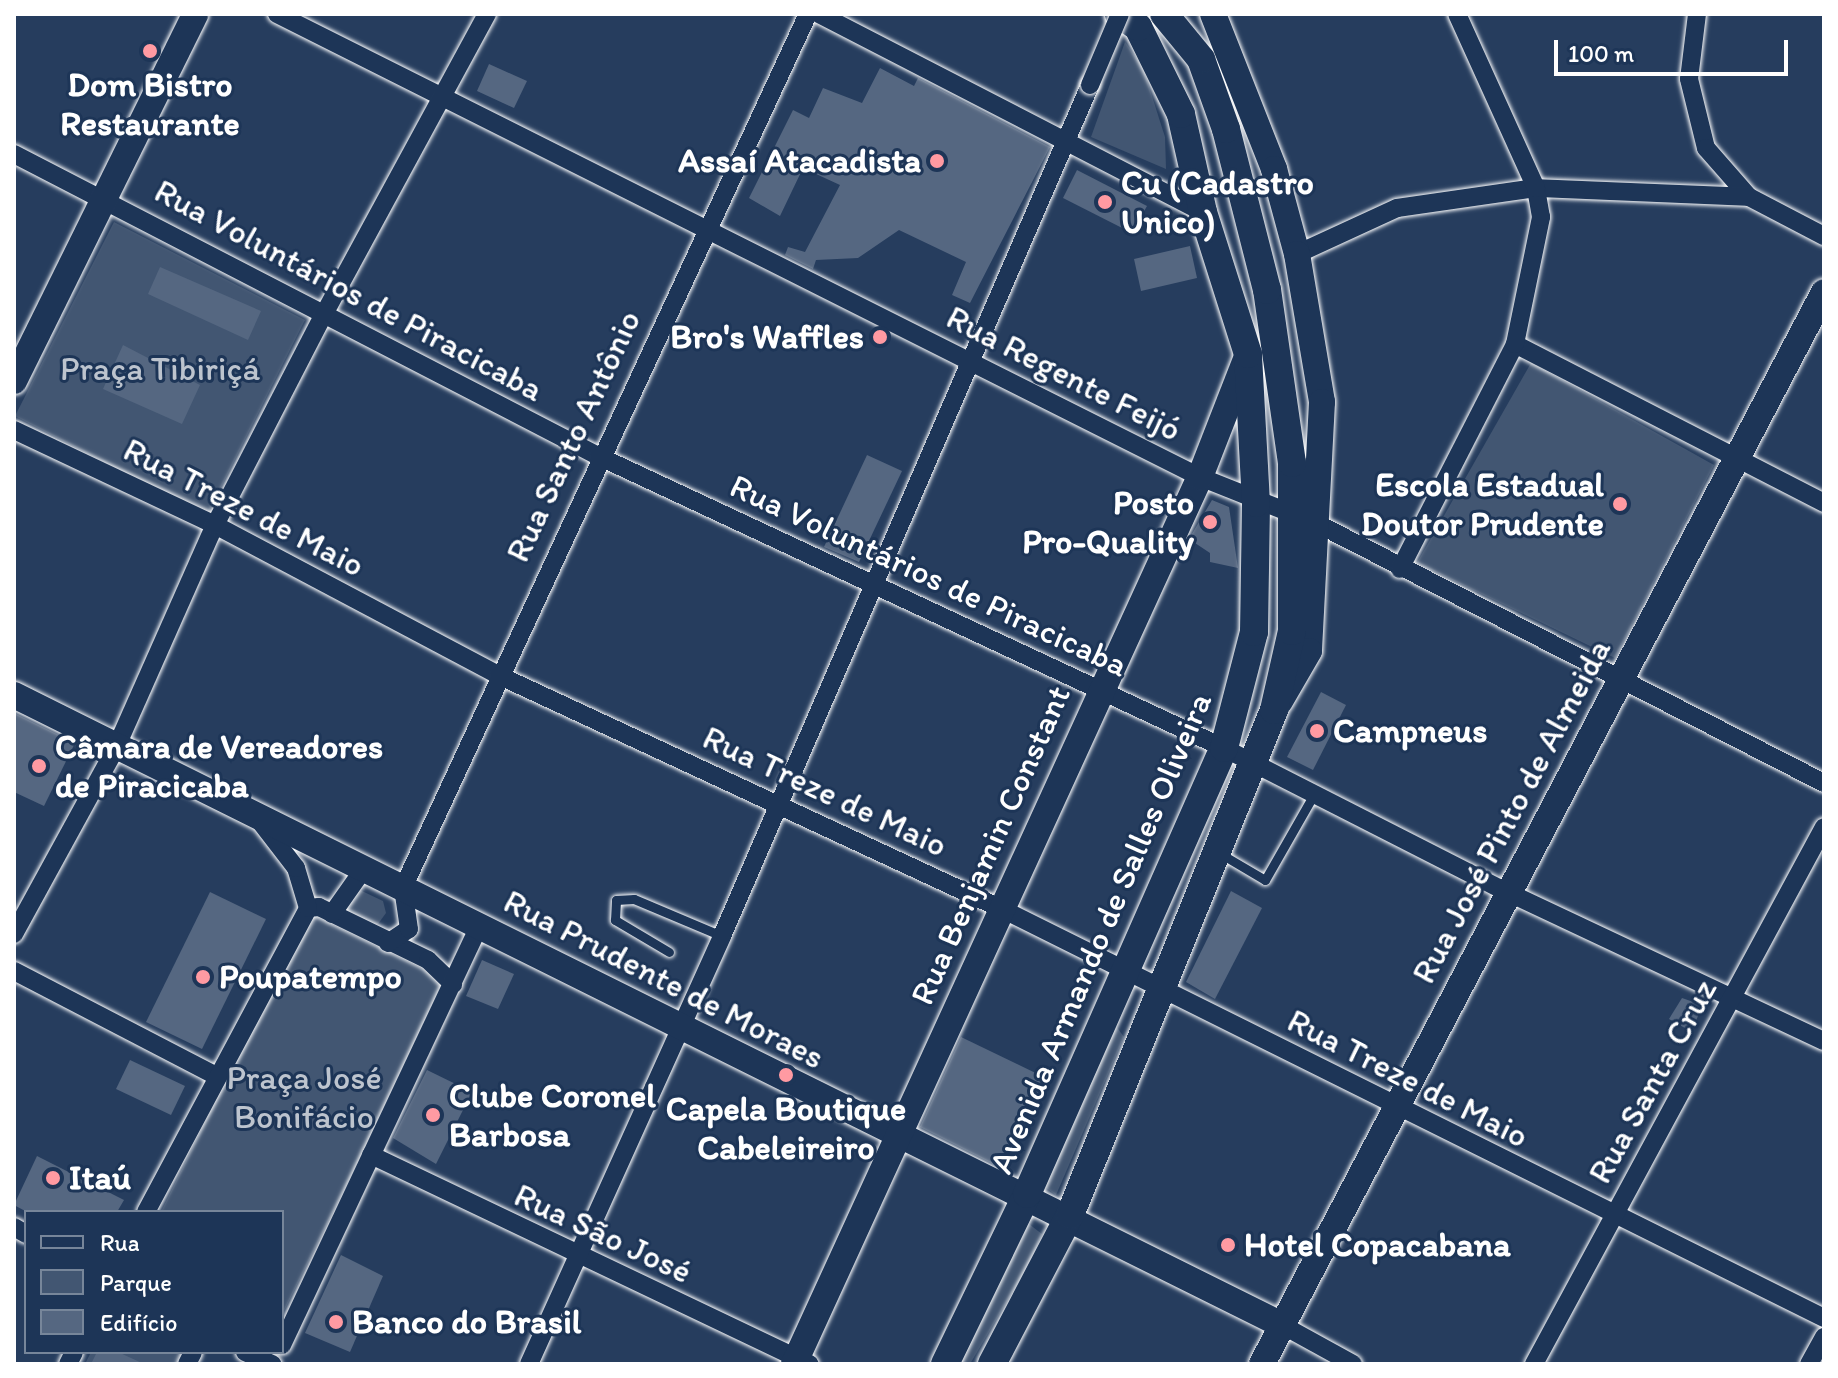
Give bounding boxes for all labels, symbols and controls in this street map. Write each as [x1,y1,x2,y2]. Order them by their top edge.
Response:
scale bar [1558,24,1792,74]
text: 100 m [1568,39,1634,68]
marker: Dom Bistro Restaurante [141,42,159,60]
place label: Dom Bistro Restaurante [60,64,240,144]
place label: Assaí Atacadista [678,141,921,181]
marker: Assaí Atacadista [928,152,946,170]
place label: Cu (Cadastro Unico) [1121,162,1314,242]
street label: Rua Voluntários de Piracicaba [149,171,549,409]
marker: Cu (Cadastro Unico) [1096,193,1114,211]
street label: Rua Regente Feijó [941,297,1187,449]
street label: Rua Santo Antônio [497,303,649,569]
place label: Bro's Waffles [671,317,864,357]
marker: Bro's Waffles [871,328,889,346]
park label: Praça Tibiriçá [60,349,260,389]
street label: Rua Treze de Maio [118,429,370,585]
place label: Escola Estadual Doutor Prudente [1360,464,1604,544]
street label: Rua Voluntários de Piracicaba [725,465,1133,685]
place label: Posto Pro-Quality [1022,482,1194,562]
marker: Escola Estadual Doutor Prudente [1611,495,1629,513]
marker: Posto Pro-Quality [1201,513,1219,531]
street label: Rua José Pinto de Almeida [1403,632,1619,990]
street label: Rua Benjamin Constant [901,679,1079,1011]
street label: Avenida Armando de Salles Oliveira [980,686,1220,1180]
place label: Campneus [1333,711,1487,751]
street label: Rua Treze de Maio [698,717,952,865]
marker: Campneus [1308,722,1326,740]
place label: Câmara de Vereadores de Piracicaba [55,726,383,806]
marker: Câmara de Vereadores de Piracicaba [30,757,48,775]
street label: Rua Prudente de Moraes [497,880,831,1078]
place label: Poupatempo [219,957,402,997]
marker: Poupatempo [194,968,212,986]
street label: Rua Santa Cruz [1579,972,1725,1190]
street label: Rua Treze de Maio [1282,1000,1534,1156]
park label: Praça José Bonifácio [226,1057,382,1136]
marker: Capela Boutique Cabeleireiro [777,1066,795,1084]
place label: Clube Coronel Barbosa [449,1075,655,1154]
place label: Capela Boutique Cabeleireiro [666,1088,906,1168]
marker: Clube Coronel Barbosa [424,1106,442,1124]
place label: Itaú [69,1158,131,1198]
marker: Itaú [44,1169,62,1187]
street label: Rua São José [508,1174,698,1292]
legend [24,1210,284,1354]
place label: Hotel Copacabana [1244,1225,1510,1265]
text: Rua [100,1228,140,1257]
marker: Hotel Copacabana [1219,1236,1237,1254]
text: Parque [100,1268,172,1297]
place label: Banco do Brasil [352,1302,582,1342]
text: Edifício [100,1308,177,1337]
marker: Banco do Brasil [327,1313,345,1331]

